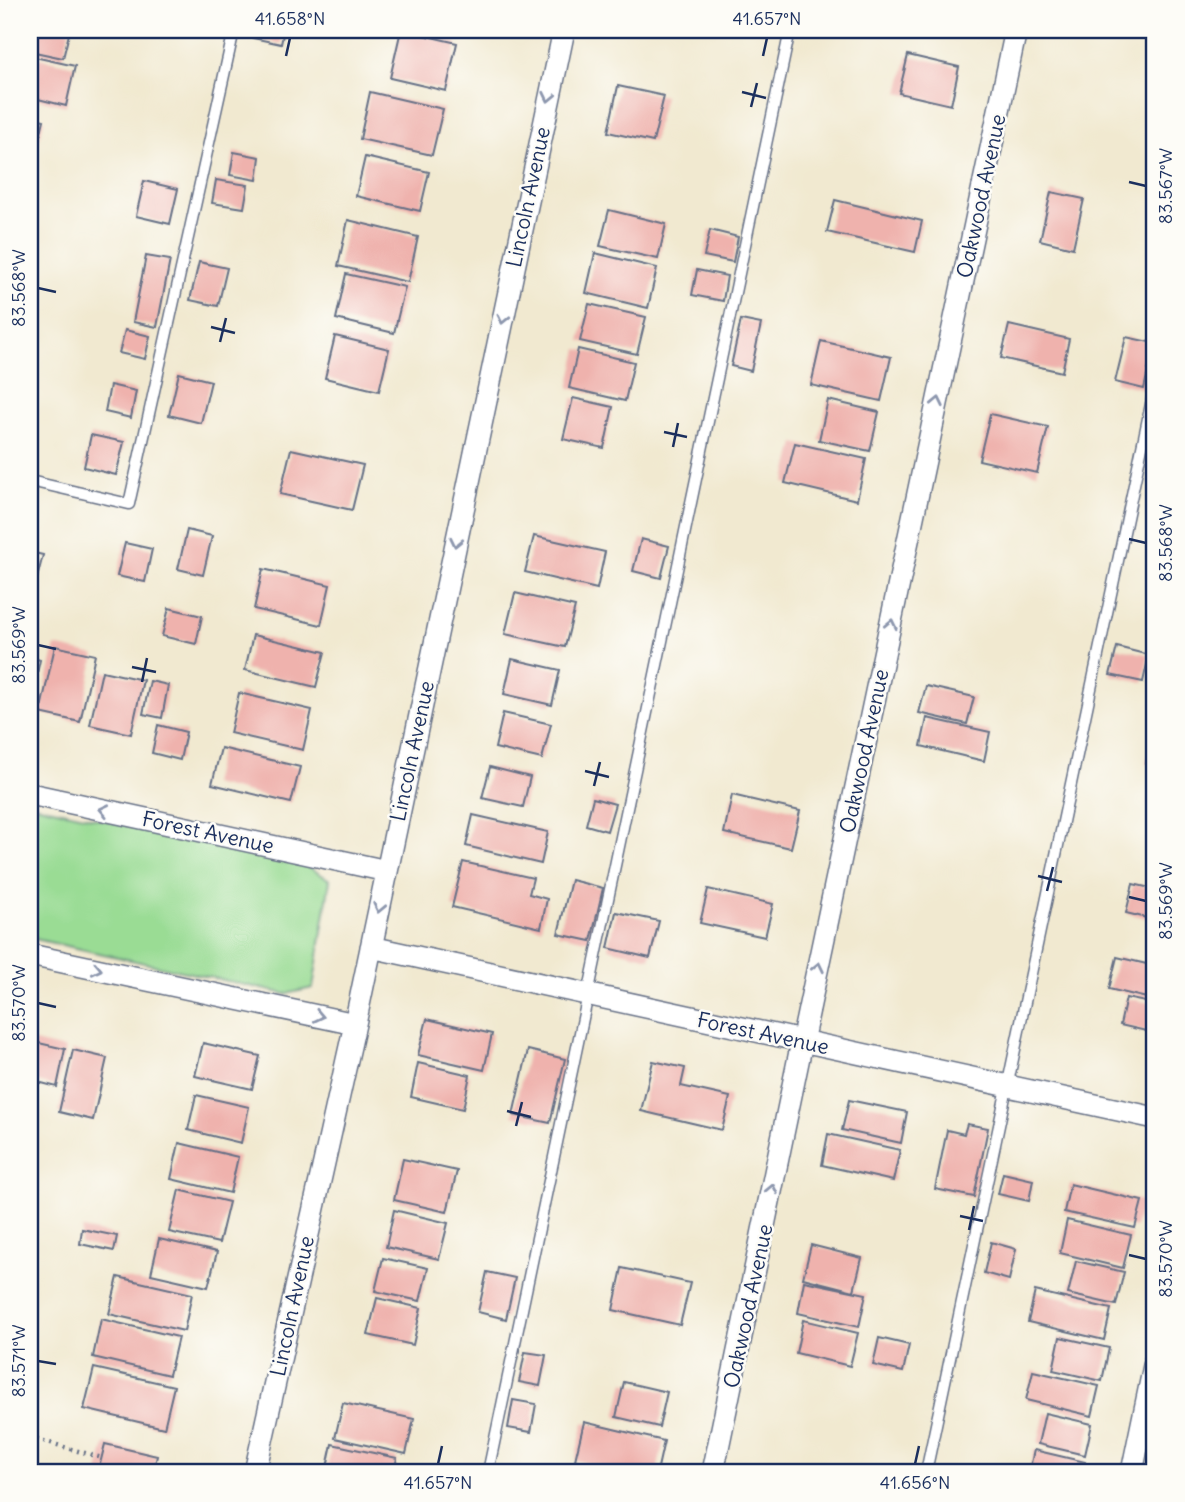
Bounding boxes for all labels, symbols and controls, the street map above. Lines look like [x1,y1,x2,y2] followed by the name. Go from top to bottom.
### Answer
[255,7,325,30] text: 41.658°N
[732,7,802,30] text: 41.657°N
[543,91,558,103] one-way arrow
[950,112,1012,280] street label: Oakwood Avenue
[500,124,556,270] street label: Lincoln Avenue
[1154,148,1177,224] text: 83.567°W
[7,249,30,327] text: 83.568°W
[496,313,511,325] one-way arrow
[929,396,944,408] one-way arrow
[1154,504,1177,582] text: 83.568°W
[449,536,464,548] one-way arrow
[7,606,30,684] text: 83.569°W
[882,618,897,630] one-way arrow
[833,667,895,835] street label: Oakwood Avenue
[384,678,440,824] street label: Lincoln Avenue
[98,804,110,818] one-way arrow
[140,805,276,859] street label: Forest Avenue
[1154,862,1177,940] text: 83.569°W
[372,902,387,914] one-way arrow
[90,960,102,975] one-way arrow
[810,961,825,973] one-way arrow
[7,964,30,1042] text: 83.570°W
[695,1006,831,1060] street label: Forest Avenue
[313,1008,325,1023] one-way arrow
[763,1183,778,1195] one-way arrow
[1154,1220,1177,1298] text: 83.570°W
[717,1222,779,1390] street label: Oakwood Avenue
[264,1233,320,1379] street label: Lincoln Avenue
[7,1324,30,1398] text: 83.571°W
[403,1471,473,1494] text: 41.657°N
[880,1471,950,1494] text: 41.656°N

